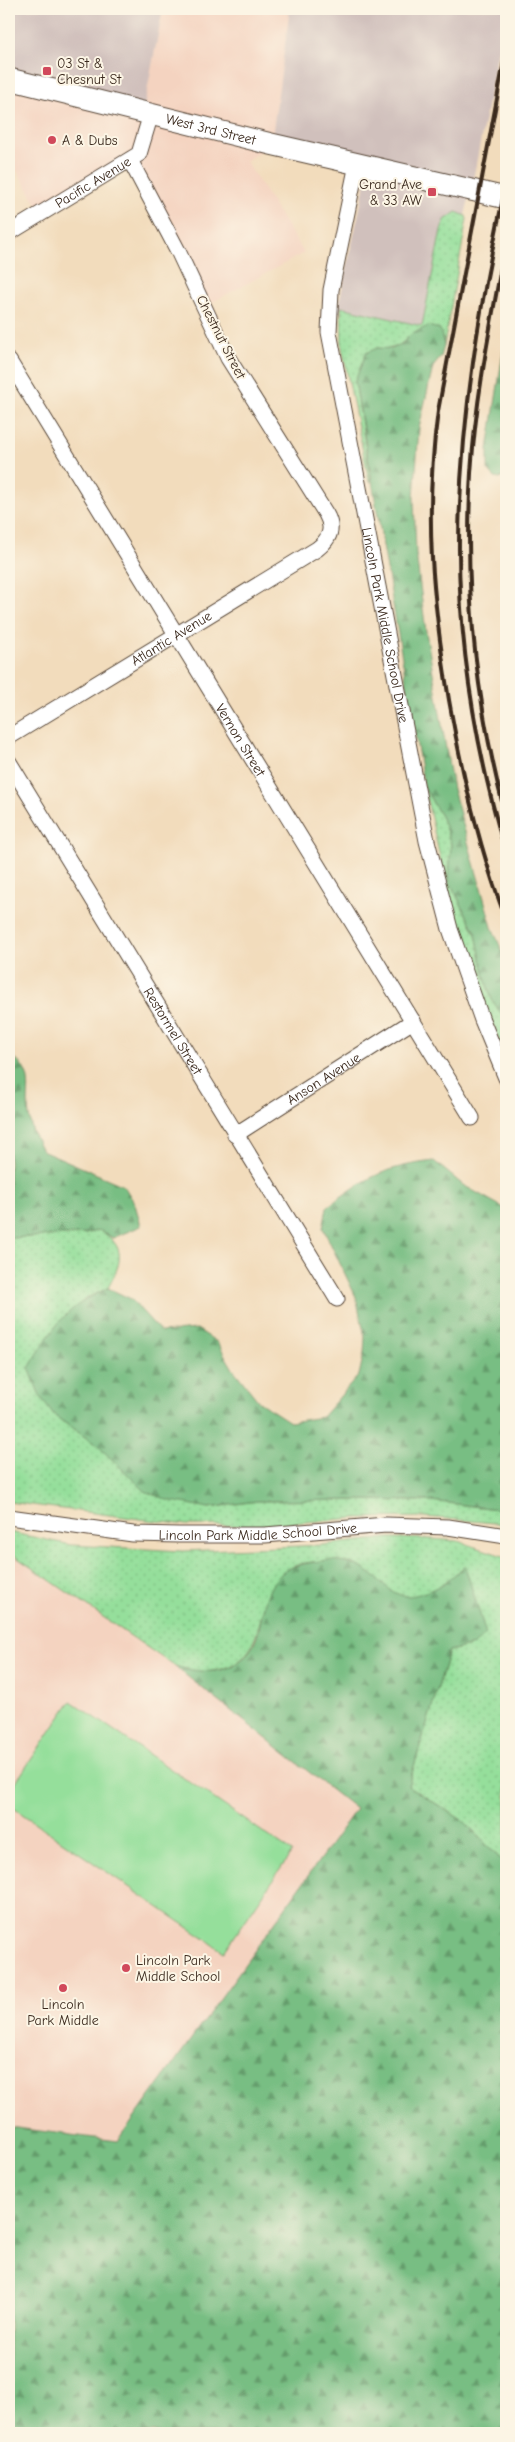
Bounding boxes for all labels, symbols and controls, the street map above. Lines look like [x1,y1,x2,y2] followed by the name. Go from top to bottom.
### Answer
[57,55,122,88] place label: 03 St & Chesnut St
[41,65,53,77] marker: 03 St & Chesnut St
[164,110,259,149] street label: West 3rd Street
[62,132,118,149] place label: A & Dubs
[46,134,58,146] marker: A & Dubs
[52,153,134,212] street label: Pacific Avenue
[359,176,423,209] place label: Grand Ave & 33 AW
[426,186,438,198] marker: Grand Ave & 33 AW
[193,292,250,383] street label: Chestnut Street
[358,526,413,724] street label: Lincoln Park Middle School Drive
[128,607,215,669] street label: Atlantic Avenue
[212,700,270,780] street label: Vernon Street
[140,984,207,1078] street label: Restormel Street
[283,1049,363,1108] street label: Anson Avenue
[158,1519,357,1544] street label: Lincoln Park Middle School Drive
[136,1952,220,1985] place label: Lincoln Park Middle School
[120,1962,132,1974] marker: Lincoln Park Middle School
[57,1982,69,1994] marker: Lincoln Park Middle
[27,1996,99,2029] place label: Lincoln Park Middle

